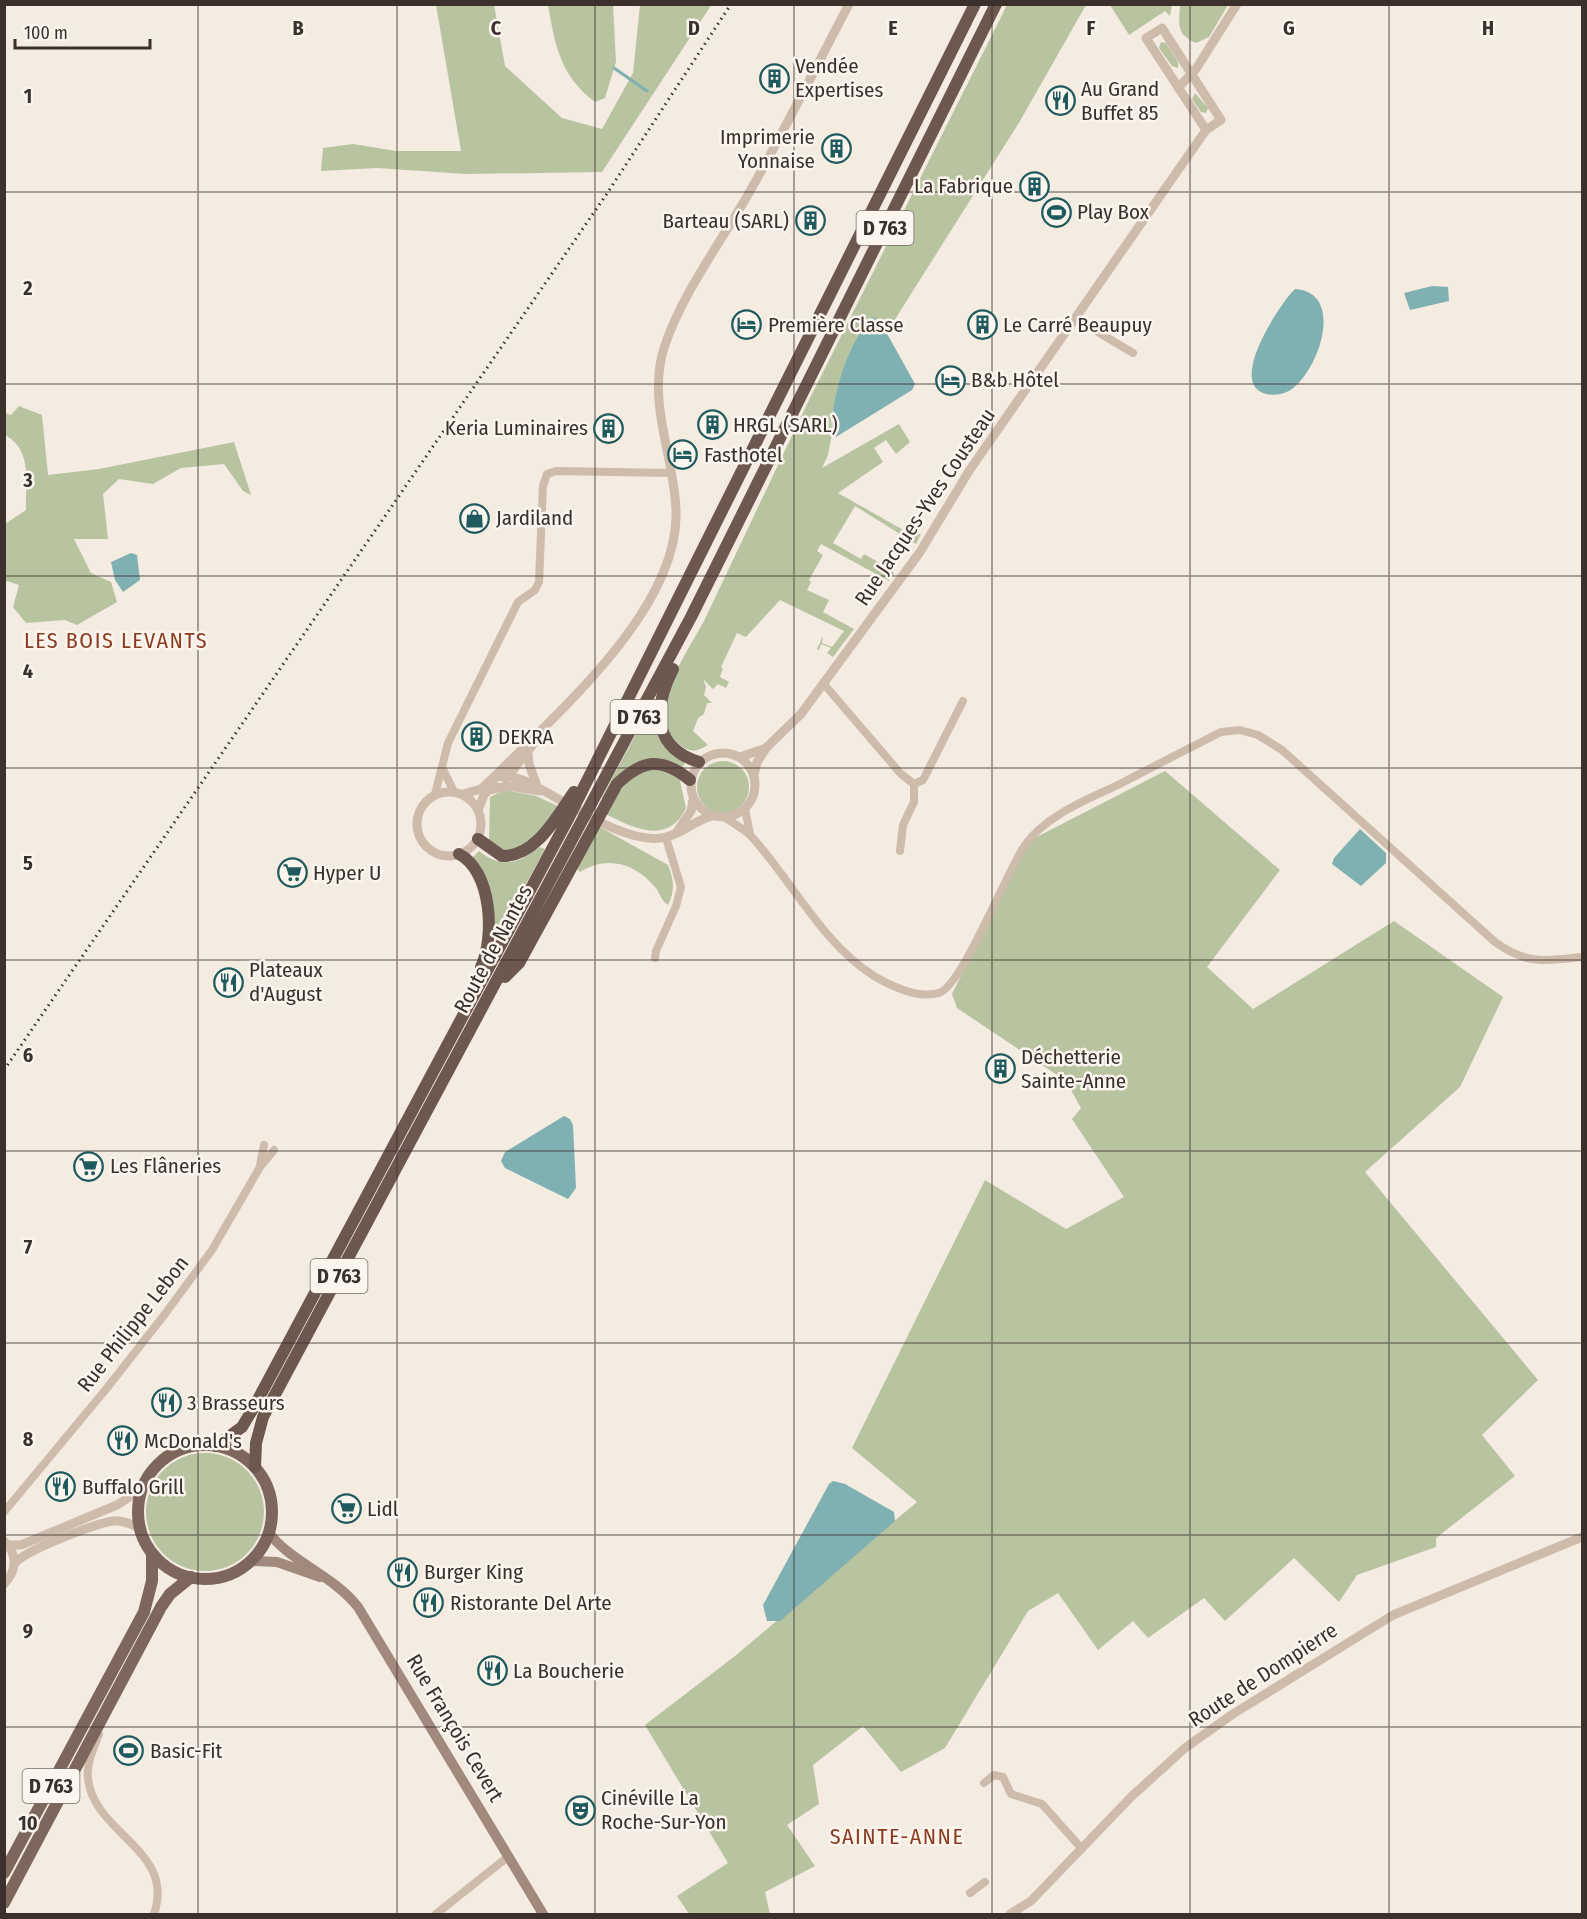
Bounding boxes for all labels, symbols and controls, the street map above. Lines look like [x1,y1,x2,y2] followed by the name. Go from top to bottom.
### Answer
[15,12,150,50] scale bar
[292,16,304,40] text: B
[491,16,502,40] text: C
[688,16,700,40] text: D
[888,16,898,40] text: E
[1087,16,1096,40] text: F
[1283,16,1295,40] text: G
[1482,16,1494,40] text: H
[24,22,68,44] text: 100 m
[795,53,883,103] place label: Vendée Expertises
[758,62,790,94] building icon: Vendée Expertises
[1081,76,1159,126] place label: Au Grand Buffet 85
[24,84,32,108] text: 1
[1044,85,1076,117] restaurant icon: Au Grand Buffet 85
[720,124,815,174] place label: Imprimerie Yonnaise
[820,133,852,165] building icon: Imprimerie Yonnaise
[1018,170,1050,202] building icon: La Fabrique
[914,173,1013,199] place label: La Fabrique
[1040,196,1072,228] sports icon: Play Box
[1077,199,1150,225] place label: Play Box
[794,205,826,237] building icon: Barteau (SARL)
[662,208,789,234] place label: Barteau (SARL)
[856,211,914,245] road number: D 763
[22,276,33,300] text: 2
[731,309,763,341] hotel icon: Première Classe
[966,309,998,341] building icon: Le Carré Beaupuy
[768,312,904,338] place label: Première Classe
[1003,312,1152,338] place label: Le Carré Beaupuy
[934,364,966,396] hotel icon: B&b Hôtel
[971,367,1059,393] place label: B&b Hôtel
[849,403,1001,611] street label: Rue Jacques-Yves Cousteau
[696,409,728,441] building icon: HRGL (SARL)
[593,412,625,444] building icon: Keria Luminaires
[733,412,838,438] place label: HRGL (SARL)
[445,415,588,441] place label: Keria Luminaires
[667,439,699,471] hotel icon: Fasthotel
[704,442,783,468] place label: Fasthotel
[22,468,33,492] text: 3
[459,502,491,534] shop icon: Jardiland
[496,505,573,531] place label: Jardiland
[24,627,208,654] district label: LES BOIS LEVANTS
[23,659,33,683] text: 4
[610,700,668,734] road number: D 763
[461,721,493,753] building icon: DEKRA
[498,724,554,750] place label: DEKRA
[23,851,33,875] text: 5
[276,857,308,889] supermarket icon: Hyper U
[313,860,381,886] place label: Hyper U
[448,880,538,1018] street label: Route de Nantes
[249,957,324,1007] place label: Plateaux d'August
[212,966,244,998] restaurant icon: Plateaux d'August
[23,1043,33,1067] text: 6
[1021,1044,1126,1094] place label: Déchetterie Sainte-Anne
[984,1053,1016,1085] building icon: Déchetterie Sainte-Anne
[73,1150,105,1182] supermarket icon: Les Flâneries
[110,1153,221,1179] place label: Les Flâneries
[24,1235,33,1259] text: 7
[72,1251,194,1397] street label: Rue Philippe Lebon
[310,1259,368,1293] road number: D 763
[150,1387,182,1419] restaurant icon: 3 Brasseurs
[187,1390,285,1416] place label: 3 Brasseurs
[107,1425,139,1457] restaurant icon: McDonald's
[23,1427,34,1451] text: 8
[144,1428,242,1454] place label: McDonald's
[45,1471,77,1503] restaurant icon: Buffalo Grill
[82,1474,185,1500] place label: Buffalo Grill
[330,1493,362,1525] supermarket icon: Lidl
[367,1496,399,1522] place label: Lidl
[387,1556,419,1588] restaurant icon: Burger King
[424,1559,523,1585] place label: Burger King
[413,1587,445,1619] restaurant icon: Ristorante Del Arte
[450,1590,612,1616] place label: Ristorante Del Arte
[1184,1617,1342,1733] street label: Route de Dompierre
[23,1619,33,1643] text: 9
[401,1650,509,1807] street label: Rue François Cevert
[476,1655,508,1687] restaurant icon: La Boucherie
[513,1658,624,1684] place label: La Boucherie
[113,1735,145,1767] sports icon: Basic-Fit
[150,1738,223,1764] place label: Basic-Fit
[22,1769,80,1803] road number: D 763
[601,1785,727,1835] place label: Cinéville La Roche-Sur-Yon
[564,1794,596,1826] theatre icon: Cinéville La Roche-Sur-Yon
[18,1811,38,1835] text: 10
[830,1823,964,1850] district label: SAINTE-ANNE

